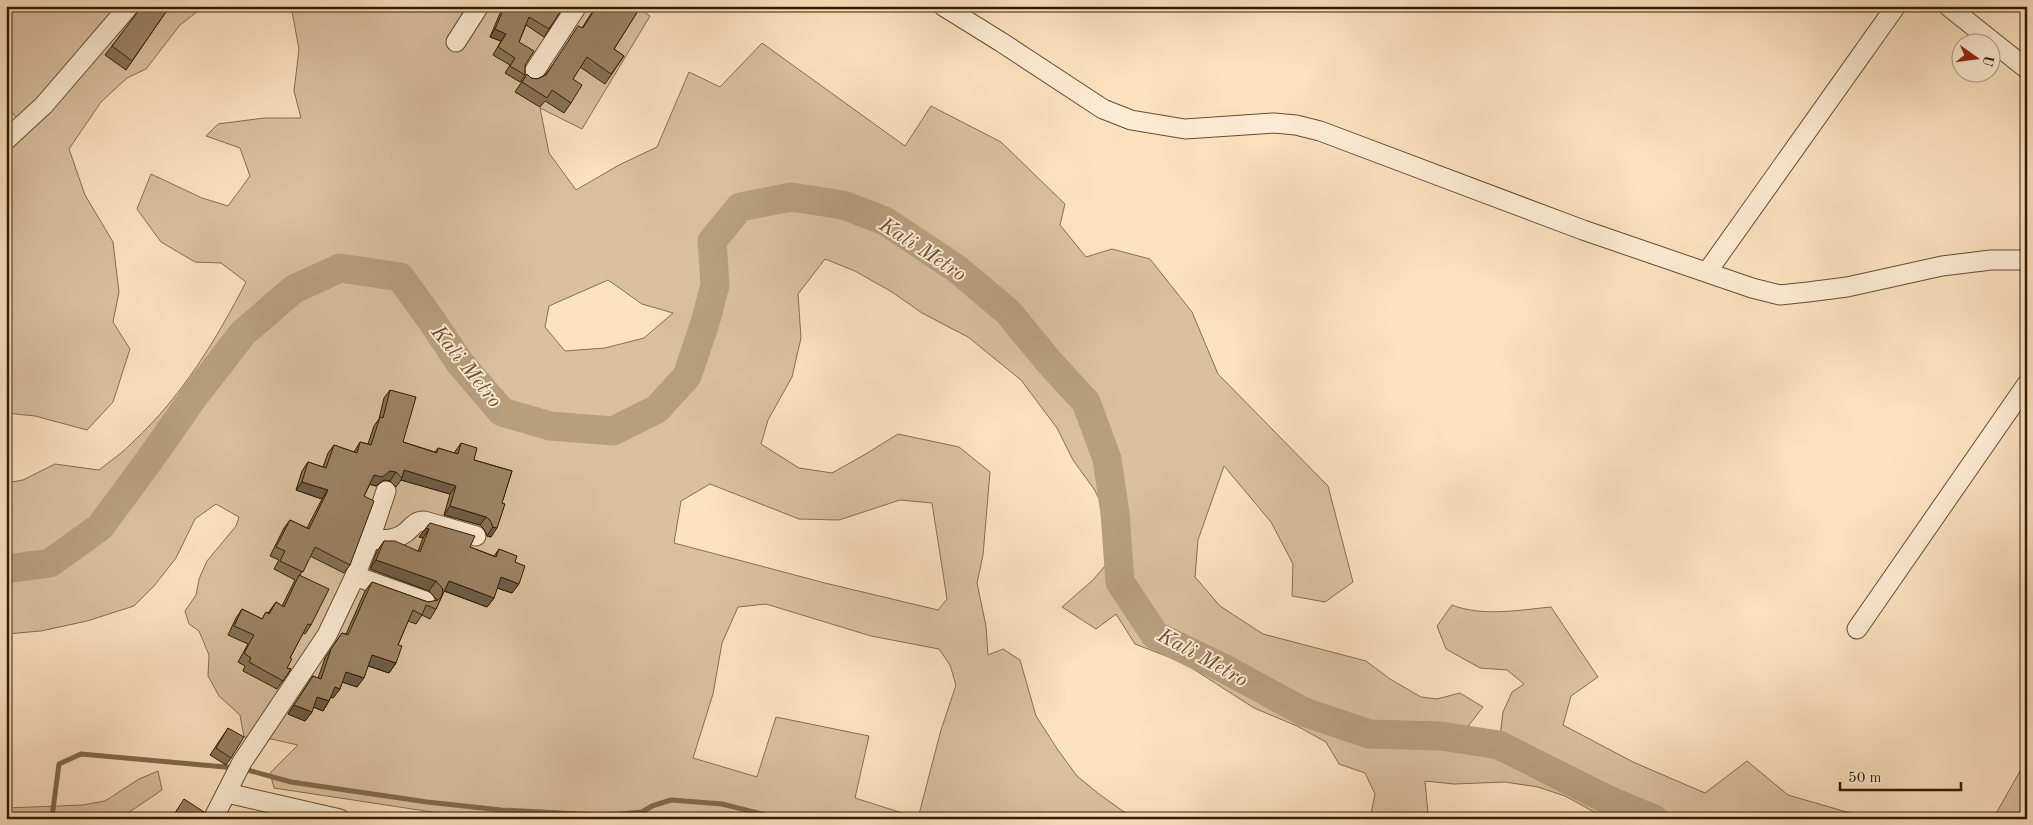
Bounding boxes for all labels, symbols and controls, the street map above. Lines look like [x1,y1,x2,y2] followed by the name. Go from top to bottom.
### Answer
[1950,32,2000,82] north arrow
[1980,54,1996,68] text: U
[874,214,969,286] water label: Kali Metro
[426,321,505,412] water label: Kali Metro
[1153,625,1251,691] water label: Kali Metro
[1840,760,1962,792] scale bar
[1848,771,1882,786] text: 50 m

